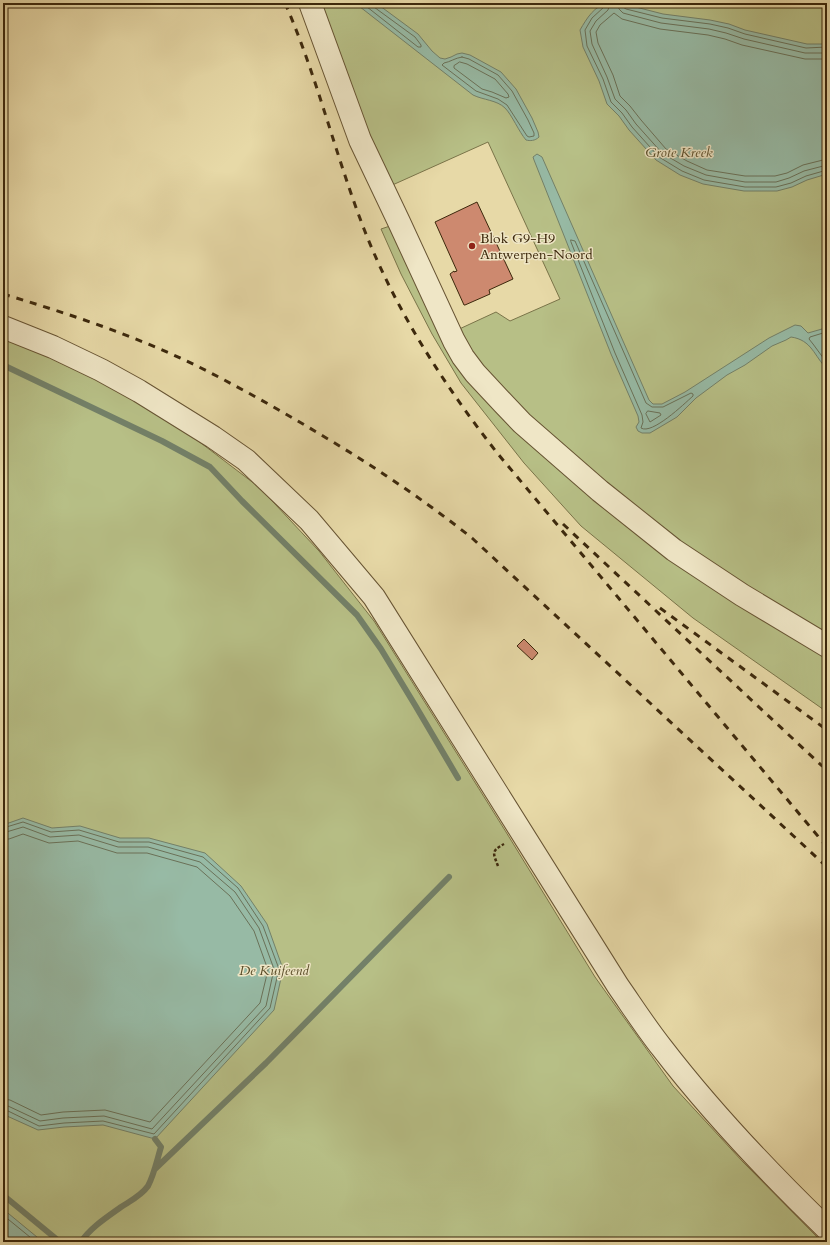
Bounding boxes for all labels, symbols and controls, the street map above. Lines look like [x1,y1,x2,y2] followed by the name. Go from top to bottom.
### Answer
[645,143,713,162] park label: Grote Kreek
[480,229,593,264] place label: Blok G9-H9 Antwerpen-Noord
[467,241,477,251] marker: Blok G9-H9 Antwerpen-Noord
[239,961,310,980] park label: De Kuifeend

